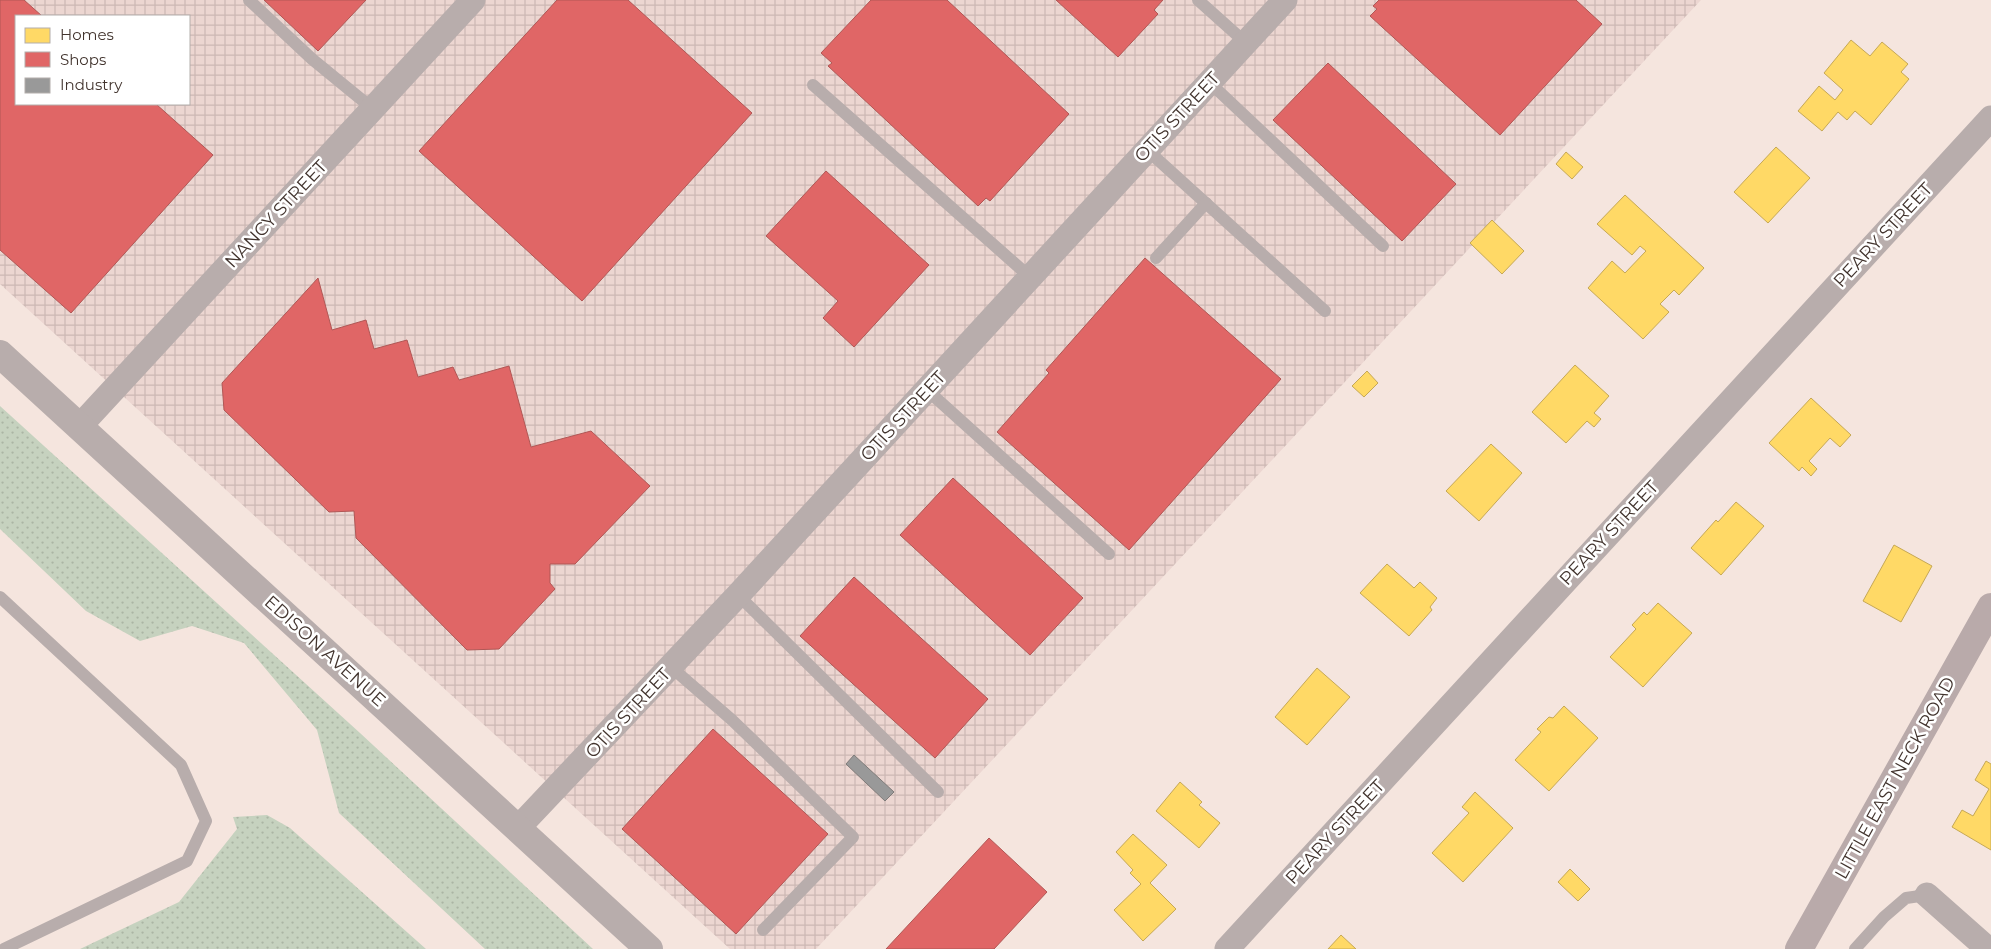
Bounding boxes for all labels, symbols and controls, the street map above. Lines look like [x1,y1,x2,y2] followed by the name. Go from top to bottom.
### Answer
[15,15,190,105] legend
[60,25,114,44] text: Homes
[60,50,106,69] text: Shops
[1130,67,1225,167] street label: OTIS STREET
[60,75,123,94] text: Industry
[220,155,332,273] street label: NANCY STREET
[1829,178,1938,292] street label: PEARY STREET
[856,366,951,466] street label: OTIS STREET
[1555,476,1664,590] street label: PEARY STREET
[260,591,390,711] street label: EDISON AVENUE
[581,663,676,763] street label: OTIS STREET
[1830,673,1960,883] street label: LITTLE EAST NECK ROAD
[1281,775,1390,889] street label: PEARY STREET

